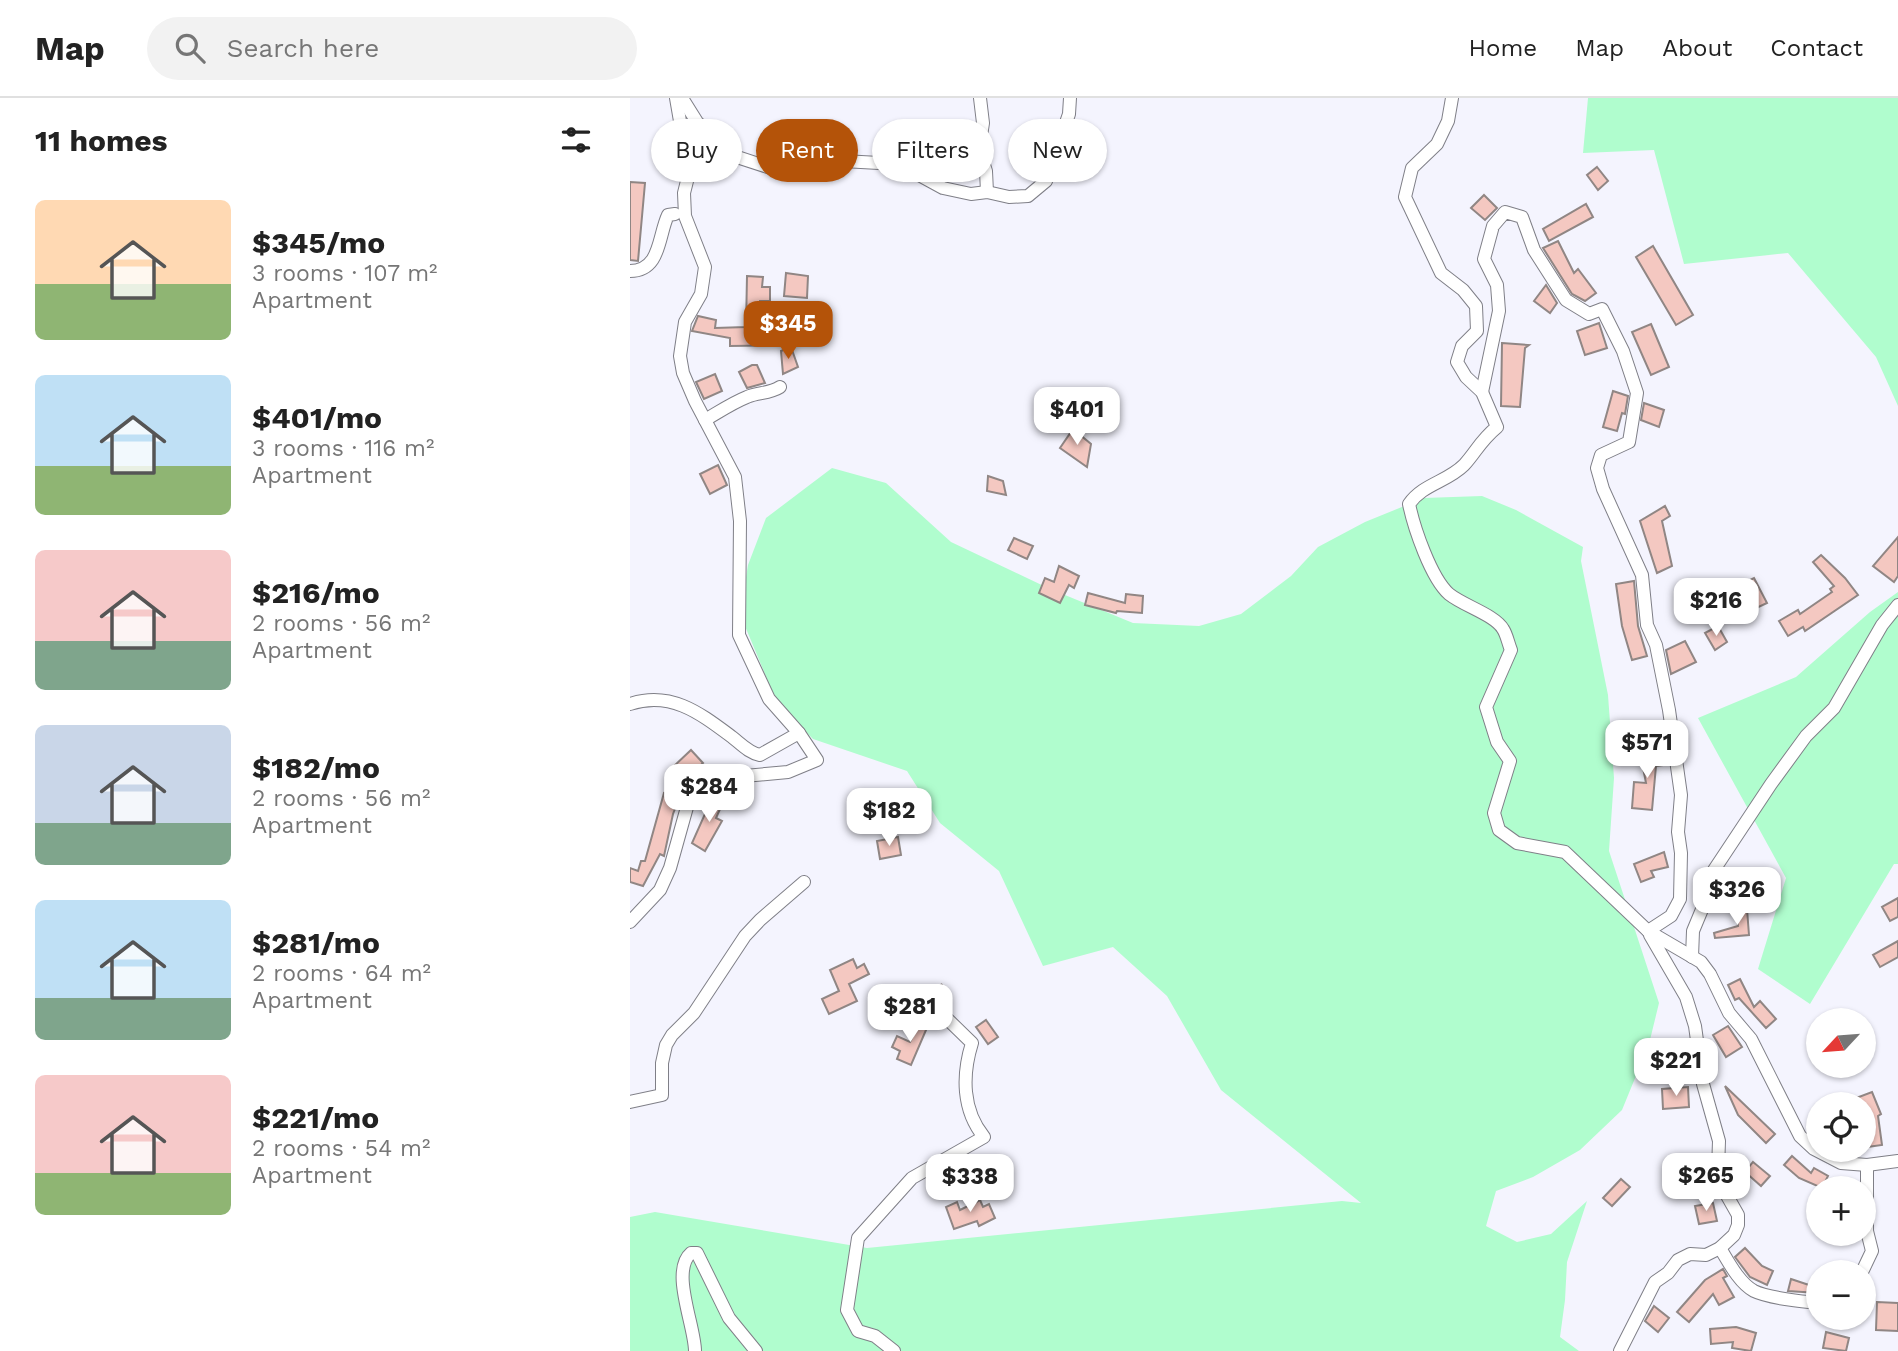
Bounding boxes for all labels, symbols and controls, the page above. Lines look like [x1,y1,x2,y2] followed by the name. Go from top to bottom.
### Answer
[147,17,637,80] search box
[35,29,105,68] text: Map
[171,29,209,67] icon: search
[227,33,379,63] text: Search here
[1469,34,1537,62] text: Home
[1575,34,1624,62] text: Map
[1662,34,1732,62] text: About
[1770,34,1863,62] text: Contact
[651,119,742,182] chip: Buy
[756,119,858,182] chip: Rent
[872,119,994,182] chip: Filters
[1008,119,1107,182] chip: New
[557,121,595,159] icon: filters
[35,123,168,158] text: 11 homes
[252,225,385,260] text: $345/mo
[91,228,175,312] icon: home
[252,260,438,287] text: 3 rooms · 107 m²
[252,287,372,314] text: Apartment
[747,302,829,361] pin: $345
[760,310,816,337] text: $345
[1036,388,1118,447] pin: $401
[1050,396,1104,423] text: $401
[252,400,382,435] text: $401/mo
[91,403,175,487] icon: home
[252,435,434,462] text: 3 rooms · 116 m²
[252,462,372,489] text: Apartment
[252,575,380,610] text: $216/mo
[91,578,175,662] icon: home
[1675,578,1757,638] pin: $216
[1690,587,1742,614] text: $216
[252,610,430,637] text: 2 rooms · 56 m²
[252,637,372,664] text: Apartment
[1606,720,1688,780] pin: $571
[1621,729,1673,756] text: $571
[252,750,380,785] text: $182/mo
[91,753,175,837] icon: home
[668,764,750,824] pin: $284
[680,773,738,800] text: $284
[252,785,430,812] text: 2 rooms · 56 m²
[848,788,930,848] pin: $182
[863,797,915,824] text: $182
[252,812,372,839] text: Apartment
[1696,868,1778,927] pin: $326
[1709,876,1765,903] text: $326
[252,925,380,960] text: $281/mo
[91,928,175,1012] icon: home
[252,960,431,987] text: 2 rooms · 64 m²
[869,984,951,1044] pin: $281
[252,987,372,1014] text: Apartment
[884,993,936,1020] text: $281
[1806,1008,1876,1078] north arrow
[1806,1008,1876,1330] map controls
[1635,1038,1717,1098] pin: $221
[1650,1047,1702,1074] text: $221
[1806,1092,1876,1162] button: locate
[252,1100,379,1135] text: $221/mo
[91,1103,175,1187] icon: home
[252,1135,430,1162] text: 2 rooms · 54 m²
[929,1154,1011,1214] pin: $338
[1665,1154,1747,1213] pin: $265
[252,1162,372,1189] text: Apartment
[1678,1162,1734,1189] text: $265
[942,1163,998,1190] text: $338
[1806,1176,1876,1246] button: +
[1806,1260,1876,1330] button: −

